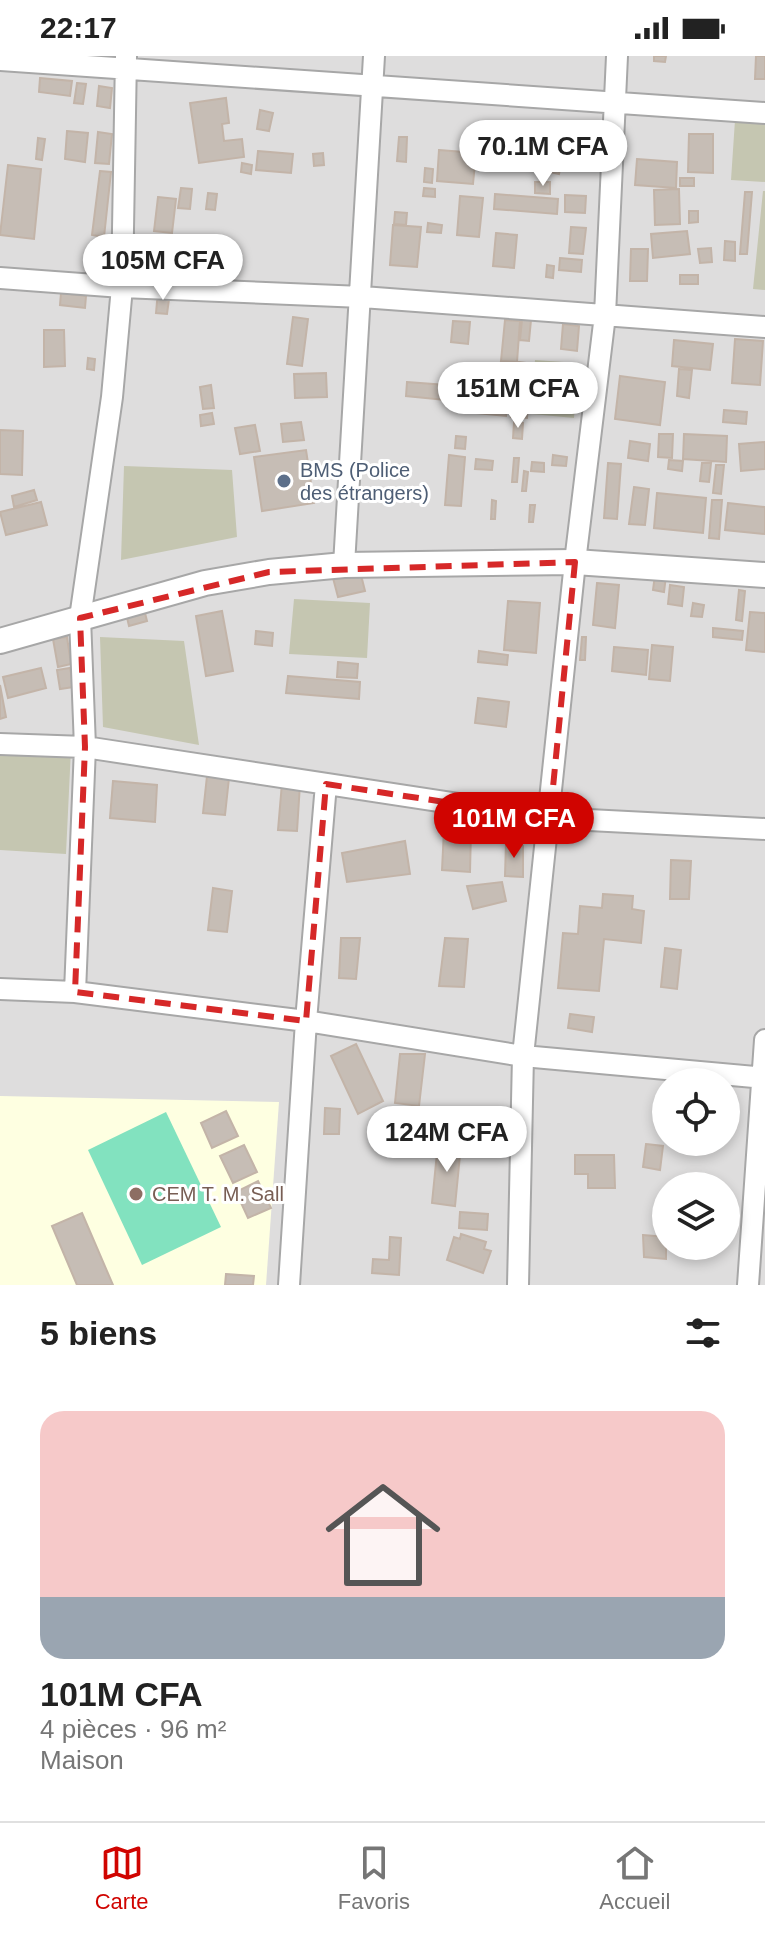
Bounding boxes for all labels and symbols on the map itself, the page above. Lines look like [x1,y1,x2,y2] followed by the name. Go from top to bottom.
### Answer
[451,120,635,188] pin: 70.1M CFA
[80,234,246,302] pin: 105M CFA
[435,362,601,430] pin: 151M CFA
[300,459,429,504] place label: BMS (Police des étrangers)
[275,472,293,490] marker: BMS (Police des étrangers)
[431,792,597,860] pin: 101M CFA
[364,1106,530,1174] pin: 124M CFA
[152,1183,284,1205] place label: CEM T. M. Sall
[127,1185,145,1203] marker: CEM T. M. Sall

